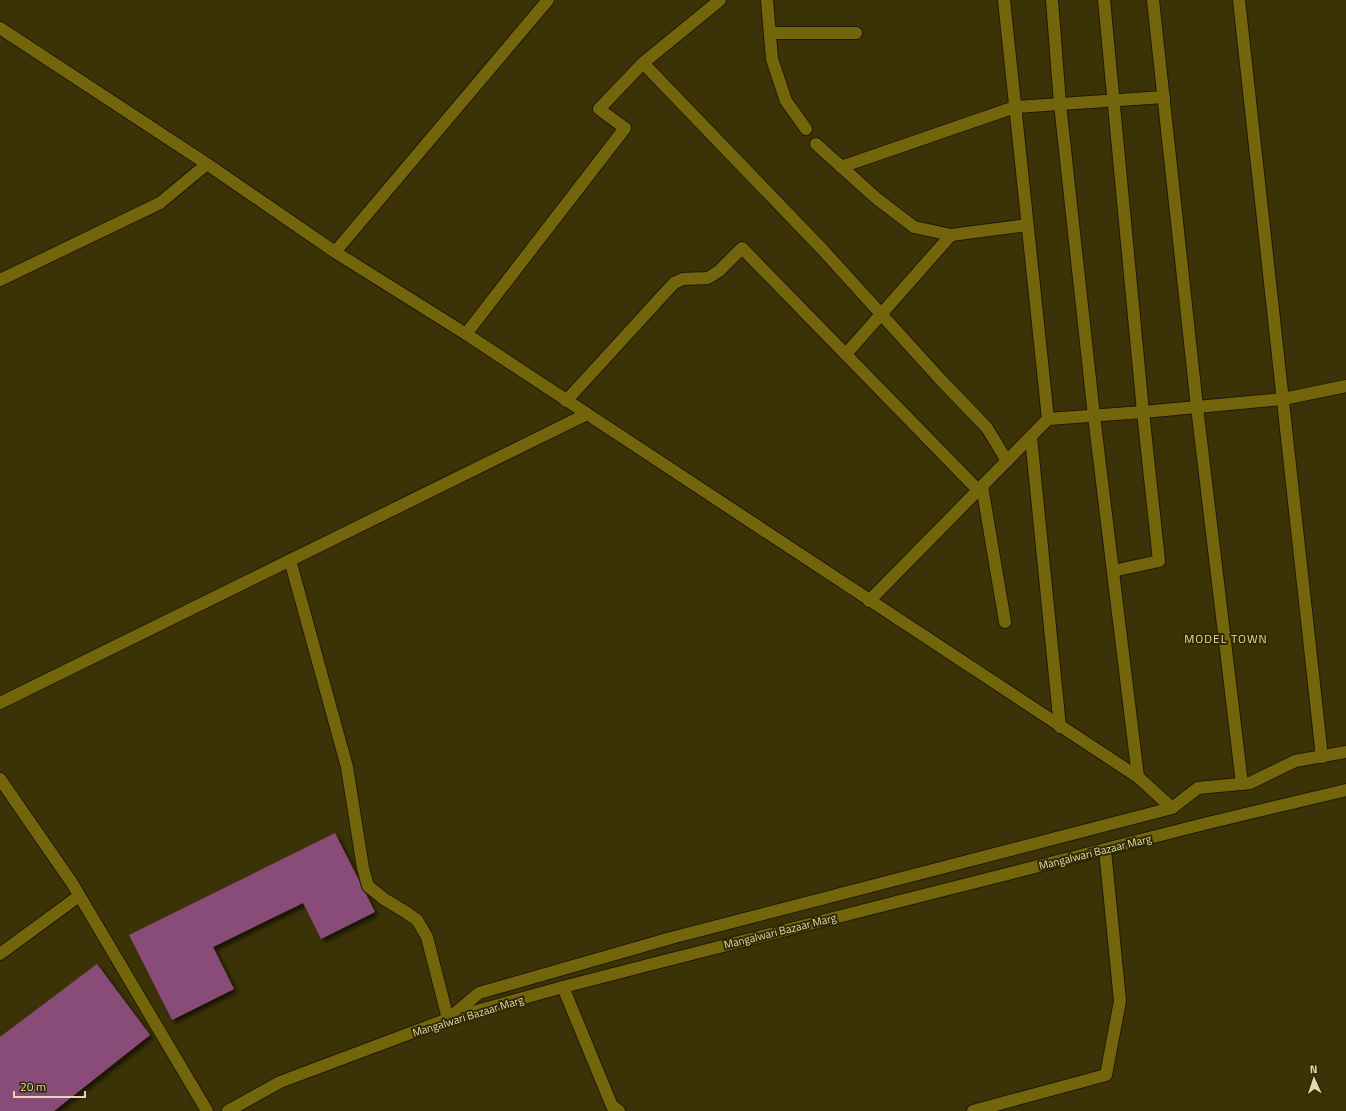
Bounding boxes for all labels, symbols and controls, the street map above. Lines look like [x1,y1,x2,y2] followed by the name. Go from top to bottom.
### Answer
[1184,629,1268,648] district label: MODEL TOWN
[1037,830,1153,874] street label: Mangalwari Bazaar Marg
[722,909,838,953] street label: Mangalwari Bazaar Marg
[410,991,526,1041] street label: Mangalwari Bazaar Marg
[1294,1059,1334,1099] north arrow
[1309,1061,1318,1077] text: N
[14,1073,85,1099] scale bar
[20,1077,46,1096] text: 20 m

